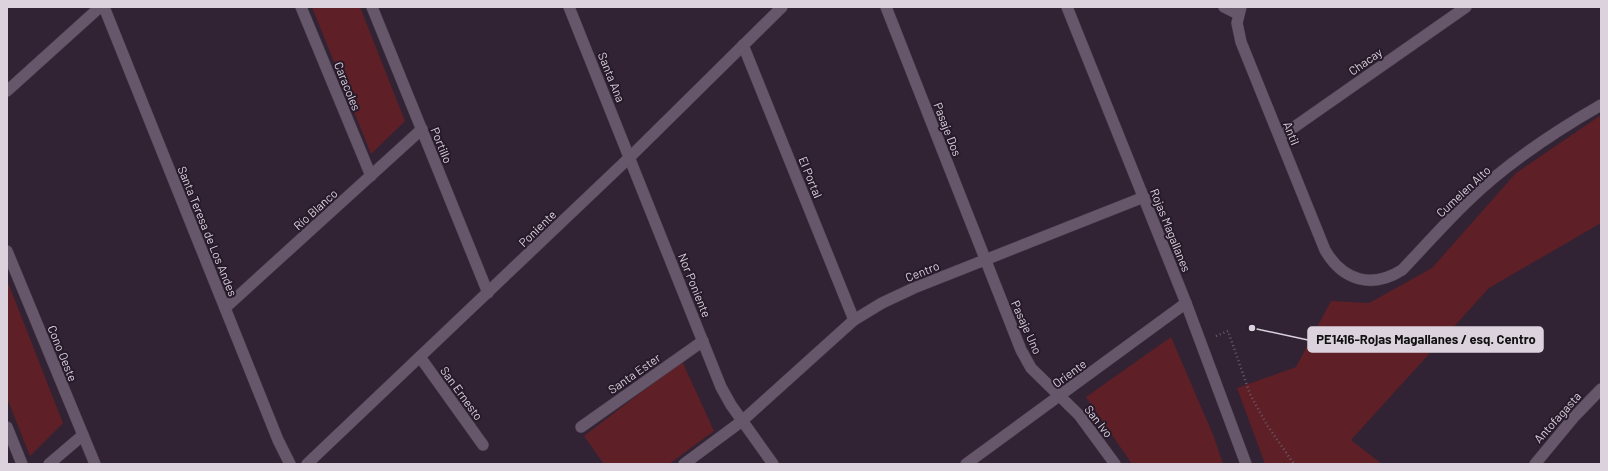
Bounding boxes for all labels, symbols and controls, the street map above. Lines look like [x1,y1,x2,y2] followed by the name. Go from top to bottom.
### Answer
[1346,44,1385,78] street label: Chacay
[596,50,628,104] street label: Santa Ana
[332,60,364,113] street label: Caracoles
[931,100,965,158] street label: Pasaje Dos
[1281,119,1303,147] street label: Antil
[428,125,456,165] street label: Portillo
[796,154,826,200] street label: El Portal
[1433,162,1493,220] street label: Cumelen Alto
[175,164,241,298] street label: Santa Teresa de Los Andes
[290,186,340,232] street label: Río Blanco
[1148,186,1194,274] street label: Rojas Magallanes
[515,207,559,249] street label: Poniente
[676,251,714,319] street label: Nor Poniente
[903,258,941,284] street label: Centro
[1009,298,1045,356] street label: Pasaje Uno
[45,323,81,383] street label: Cono Oeste
[1308,327,1543,352] callout: PE1416-Rojas Magallanes / esq. Centro
[1316,331,1536,347] text: PE1416-Rojas Magallanes / esq. Centro
[605,350,663,396] street label: Santa Ester
[1049,356,1089,390] street label: Oriente
[438,363,486,423] street label: San Ernesto
[1531,389,1583,445] street label: Antofagasta
[1082,402,1116,440] street label: San Ivo

